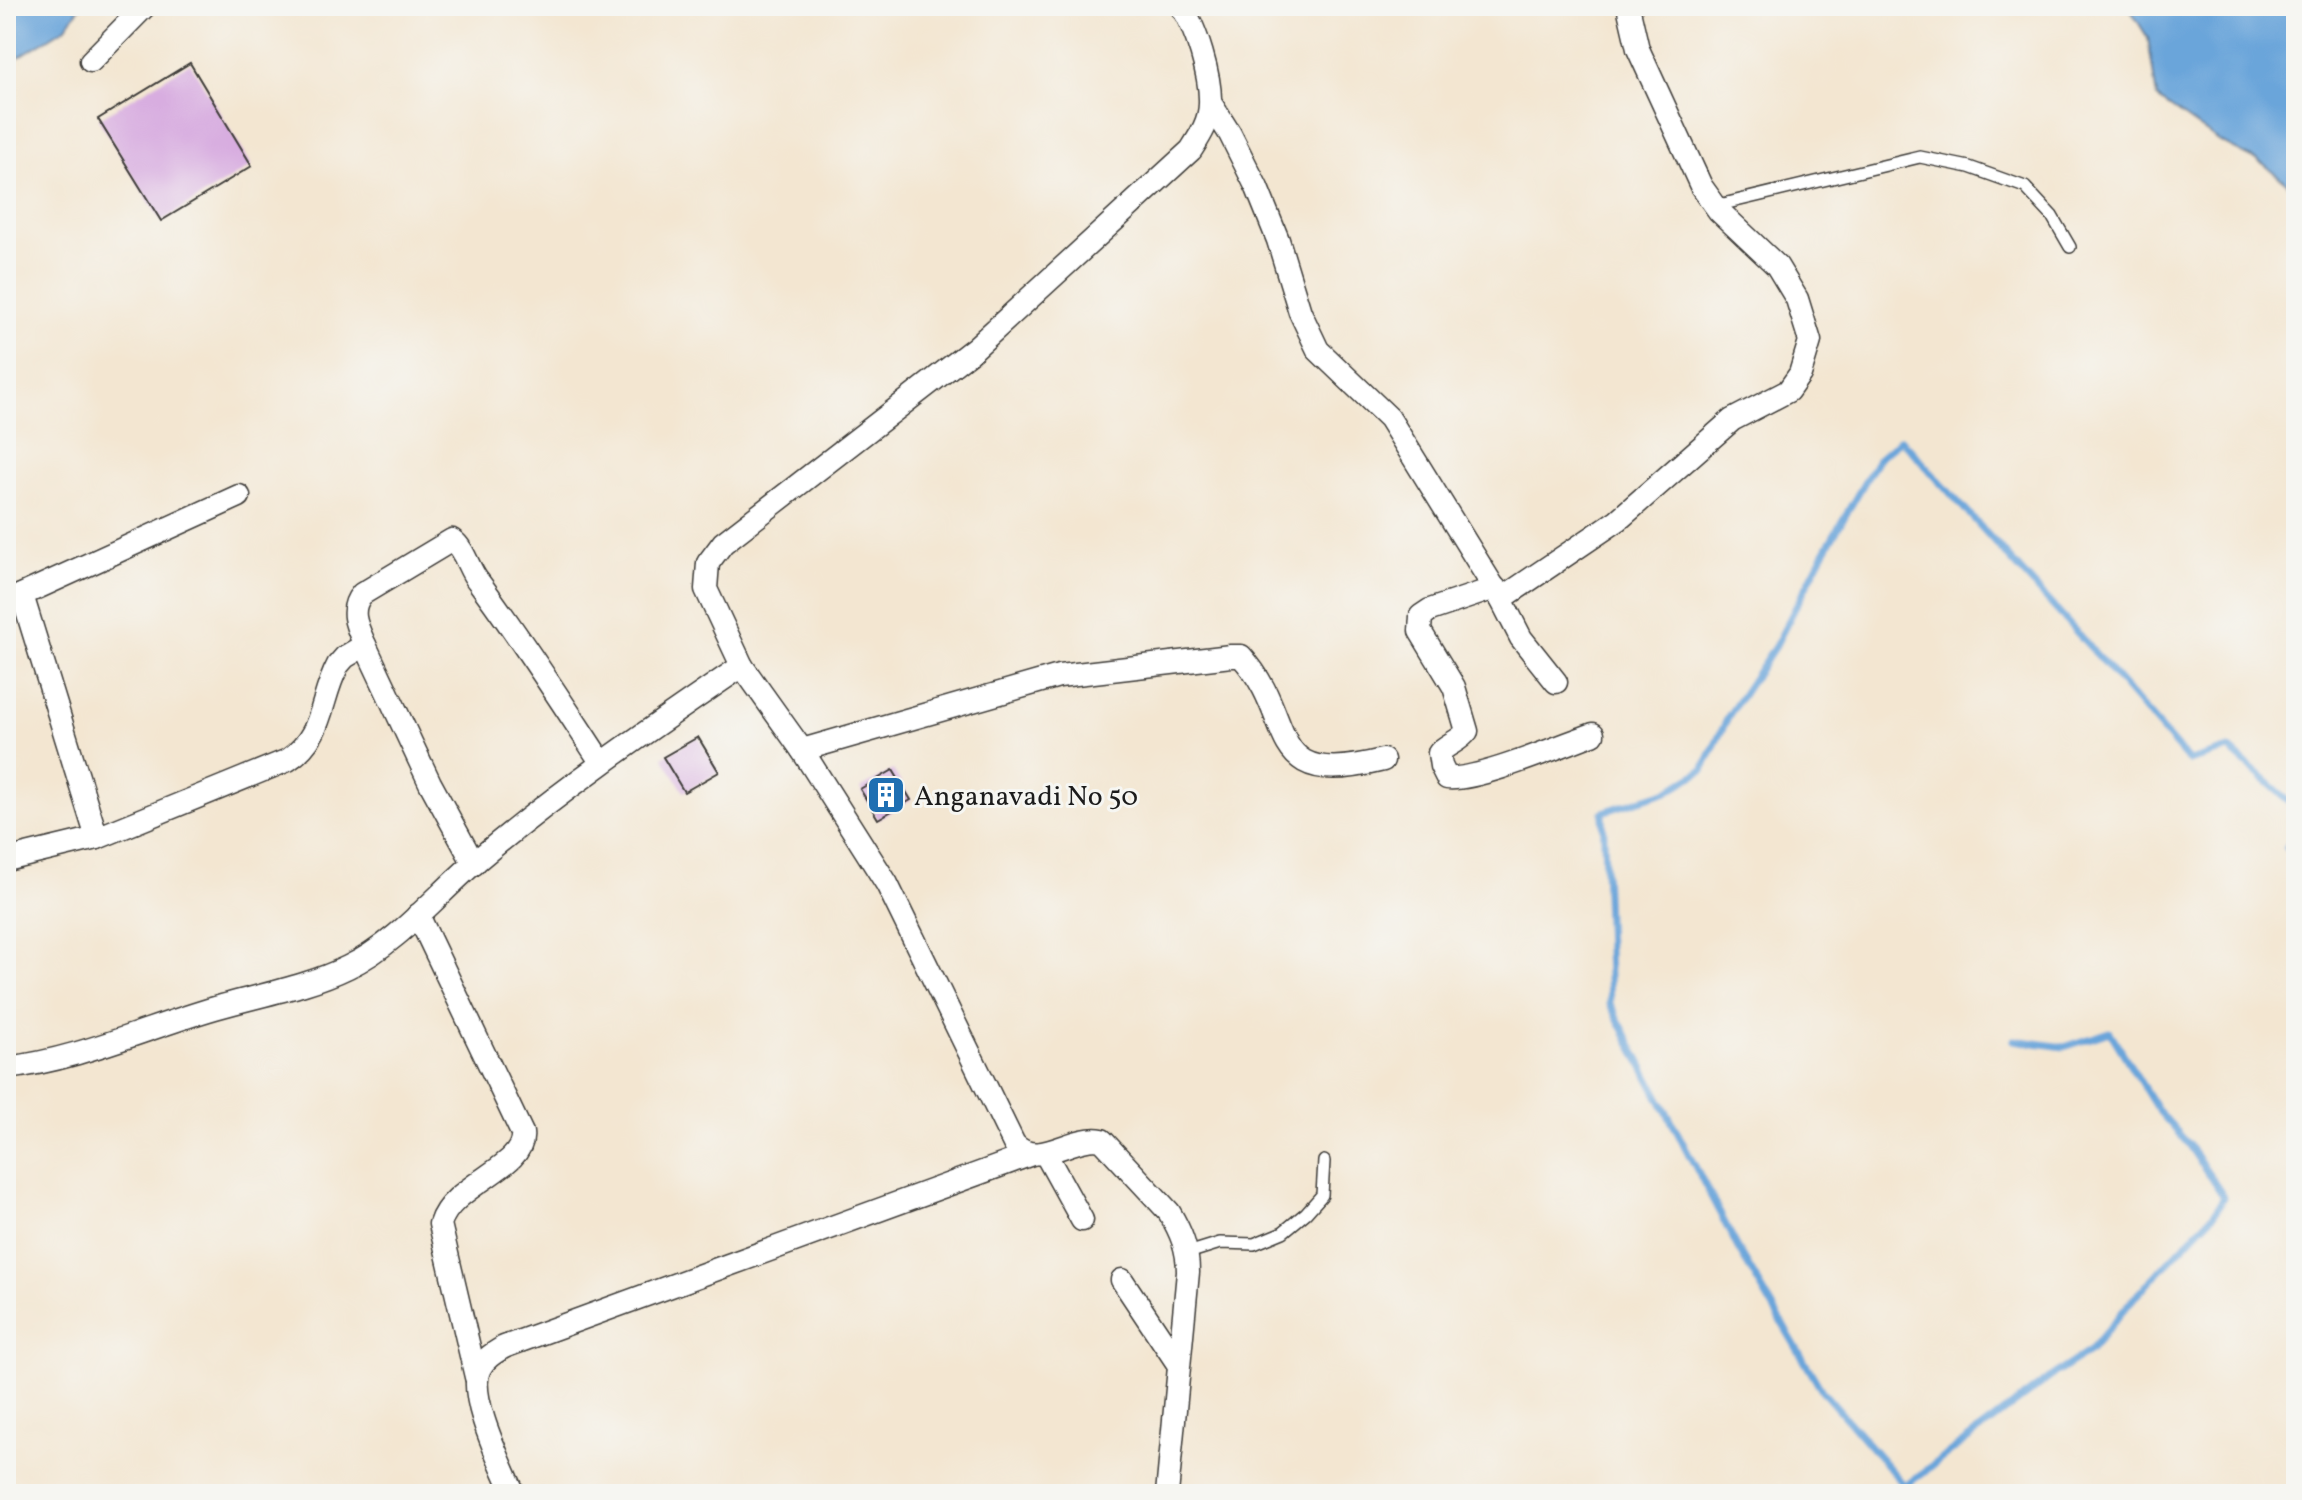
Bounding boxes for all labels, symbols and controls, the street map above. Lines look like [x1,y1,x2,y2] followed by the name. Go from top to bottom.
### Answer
[865,774,907,816] building icon: Anganavadi No 50
[914,778,1138,817] place label: Anganavadi No 50

